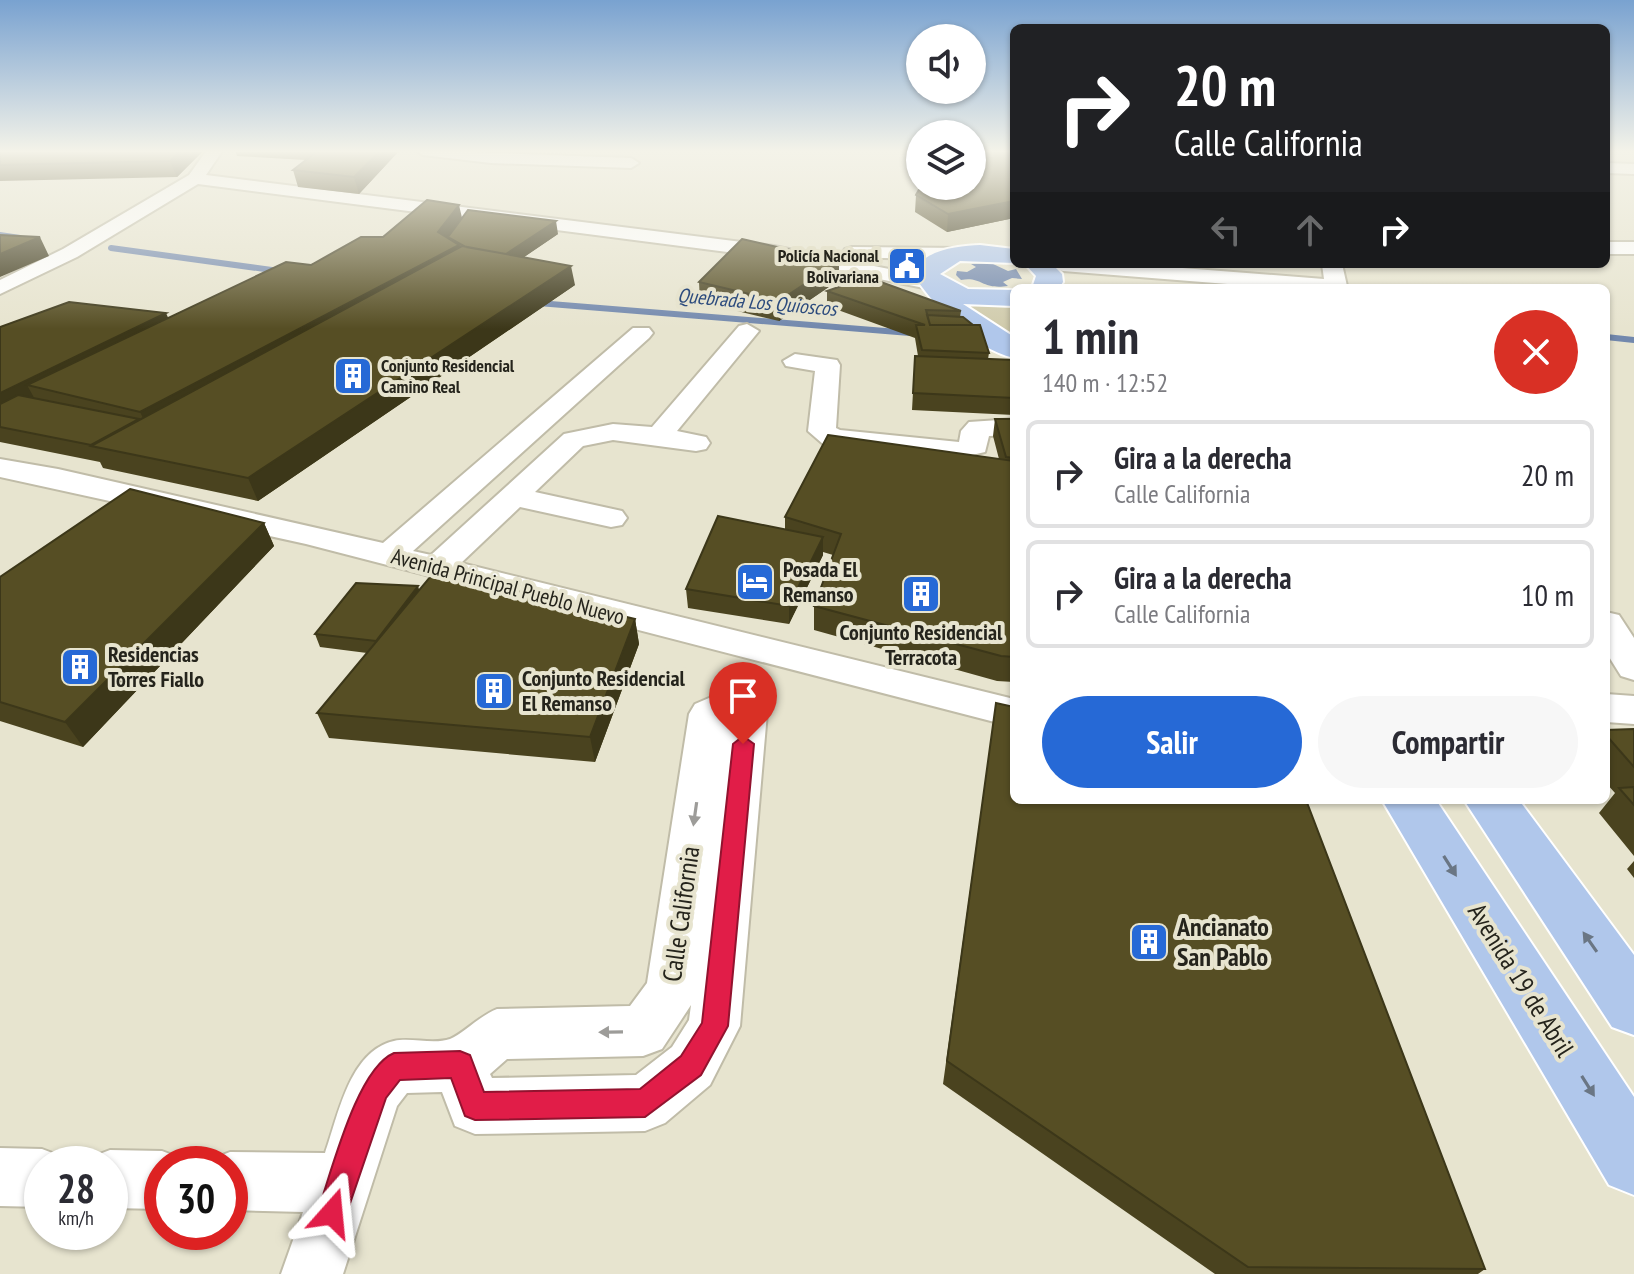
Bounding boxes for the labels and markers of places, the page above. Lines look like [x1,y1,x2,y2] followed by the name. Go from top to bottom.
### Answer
[778,244,880,288] place label: Policía Nacional Bolivariana
[886,245,928,287] public building icon: Policía Nacional Bolivariana
[381,354,515,398] place label: Conjunto Residencial Camino Real
[332,355,374,397] building icon: Conjunto Residencial Camino Real
[783,555,858,608] place label: Posada El Remanso
[734,561,776,603] hotel icon: Posada El Remanso
[900,573,942,615] building icon: Conjunto Residencial Terracota
[840,618,1003,671] place label: Conjunto Residencial Terracota
[108,640,204,693] place label: Residencias Torres Fiallo
[59,646,101,688] building icon: Residencias Torres Fiallo
[709,662,777,744] pin
[522,664,685,717] place label: Conjunto Residencial El Remanso
[473,670,515,712] building icon: Conjunto Residencial El Remanso
[1176,910,1269,973] place label: Ancianato San Pablo
[1128,921,1170,963] building icon: Ancianato San Pablo

